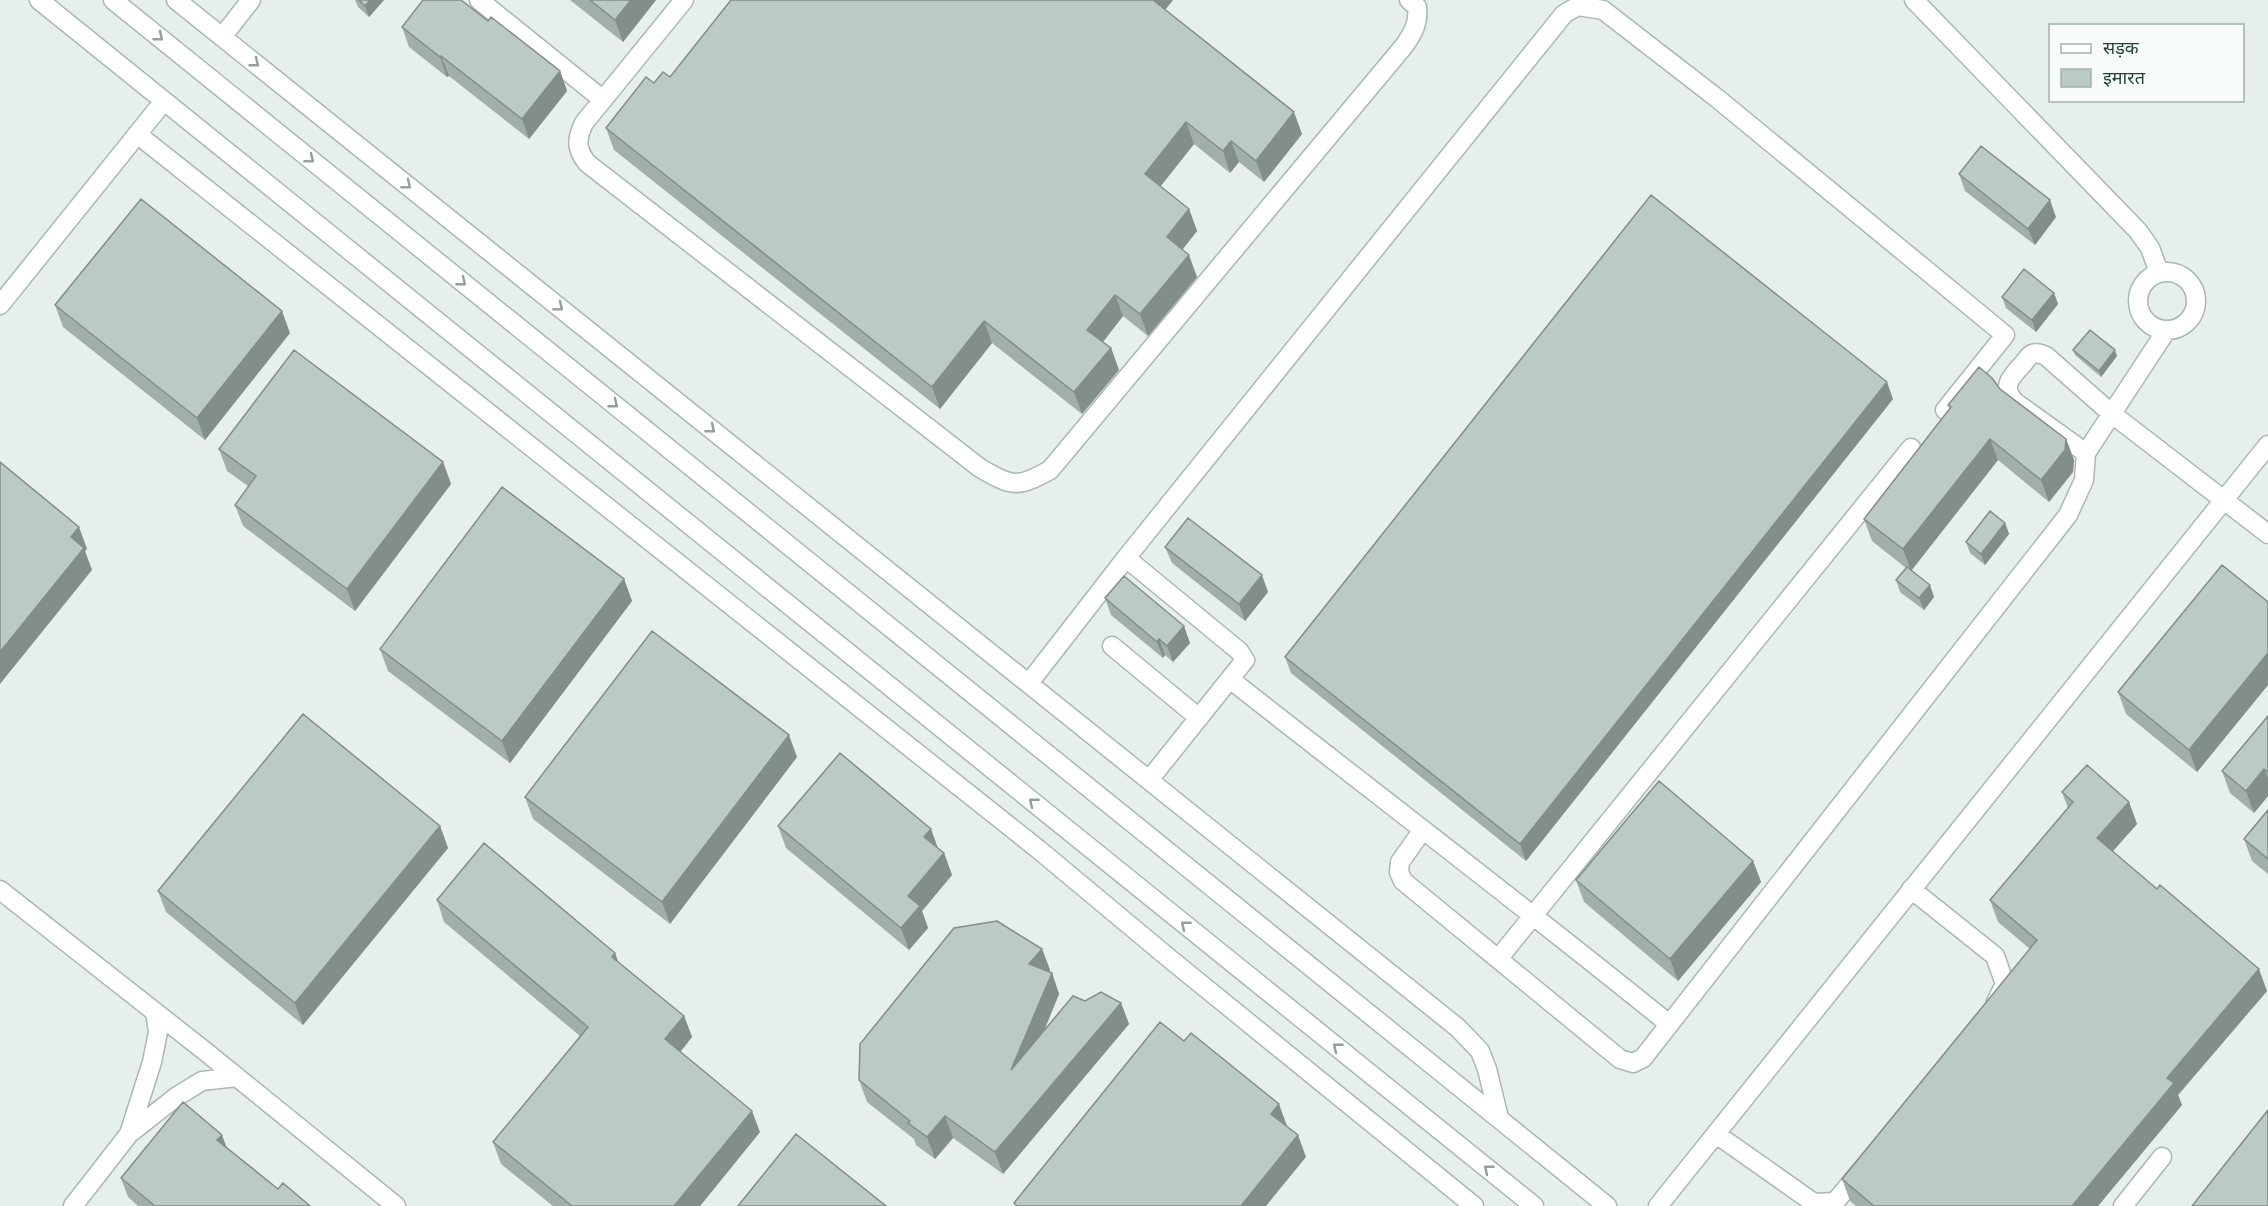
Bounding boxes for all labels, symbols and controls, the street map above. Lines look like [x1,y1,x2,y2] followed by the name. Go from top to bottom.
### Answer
[2049,24,2244,102] legend
[152,29,163,40] one-way arrow
[2103,36,2140,60] text: सड़क
[248,55,259,66] one-way arrow
[2103,66,2146,90] text: इमारत
[304,152,315,163] one-way arrow
[400,177,411,188] one-way arrow
[455,274,466,285] one-way arrow
[552,299,563,310] one-way arrow
[607,397,618,408] one-way arrow
[704,421,715,432] one-way arrow
[1029,799,1040,810] one-way arrow
[1181,921,1192,932] one-way arrow
[1332,1043,1343,1054] one-way arrow
[1484,1166,1495,1177] one-way arrow

